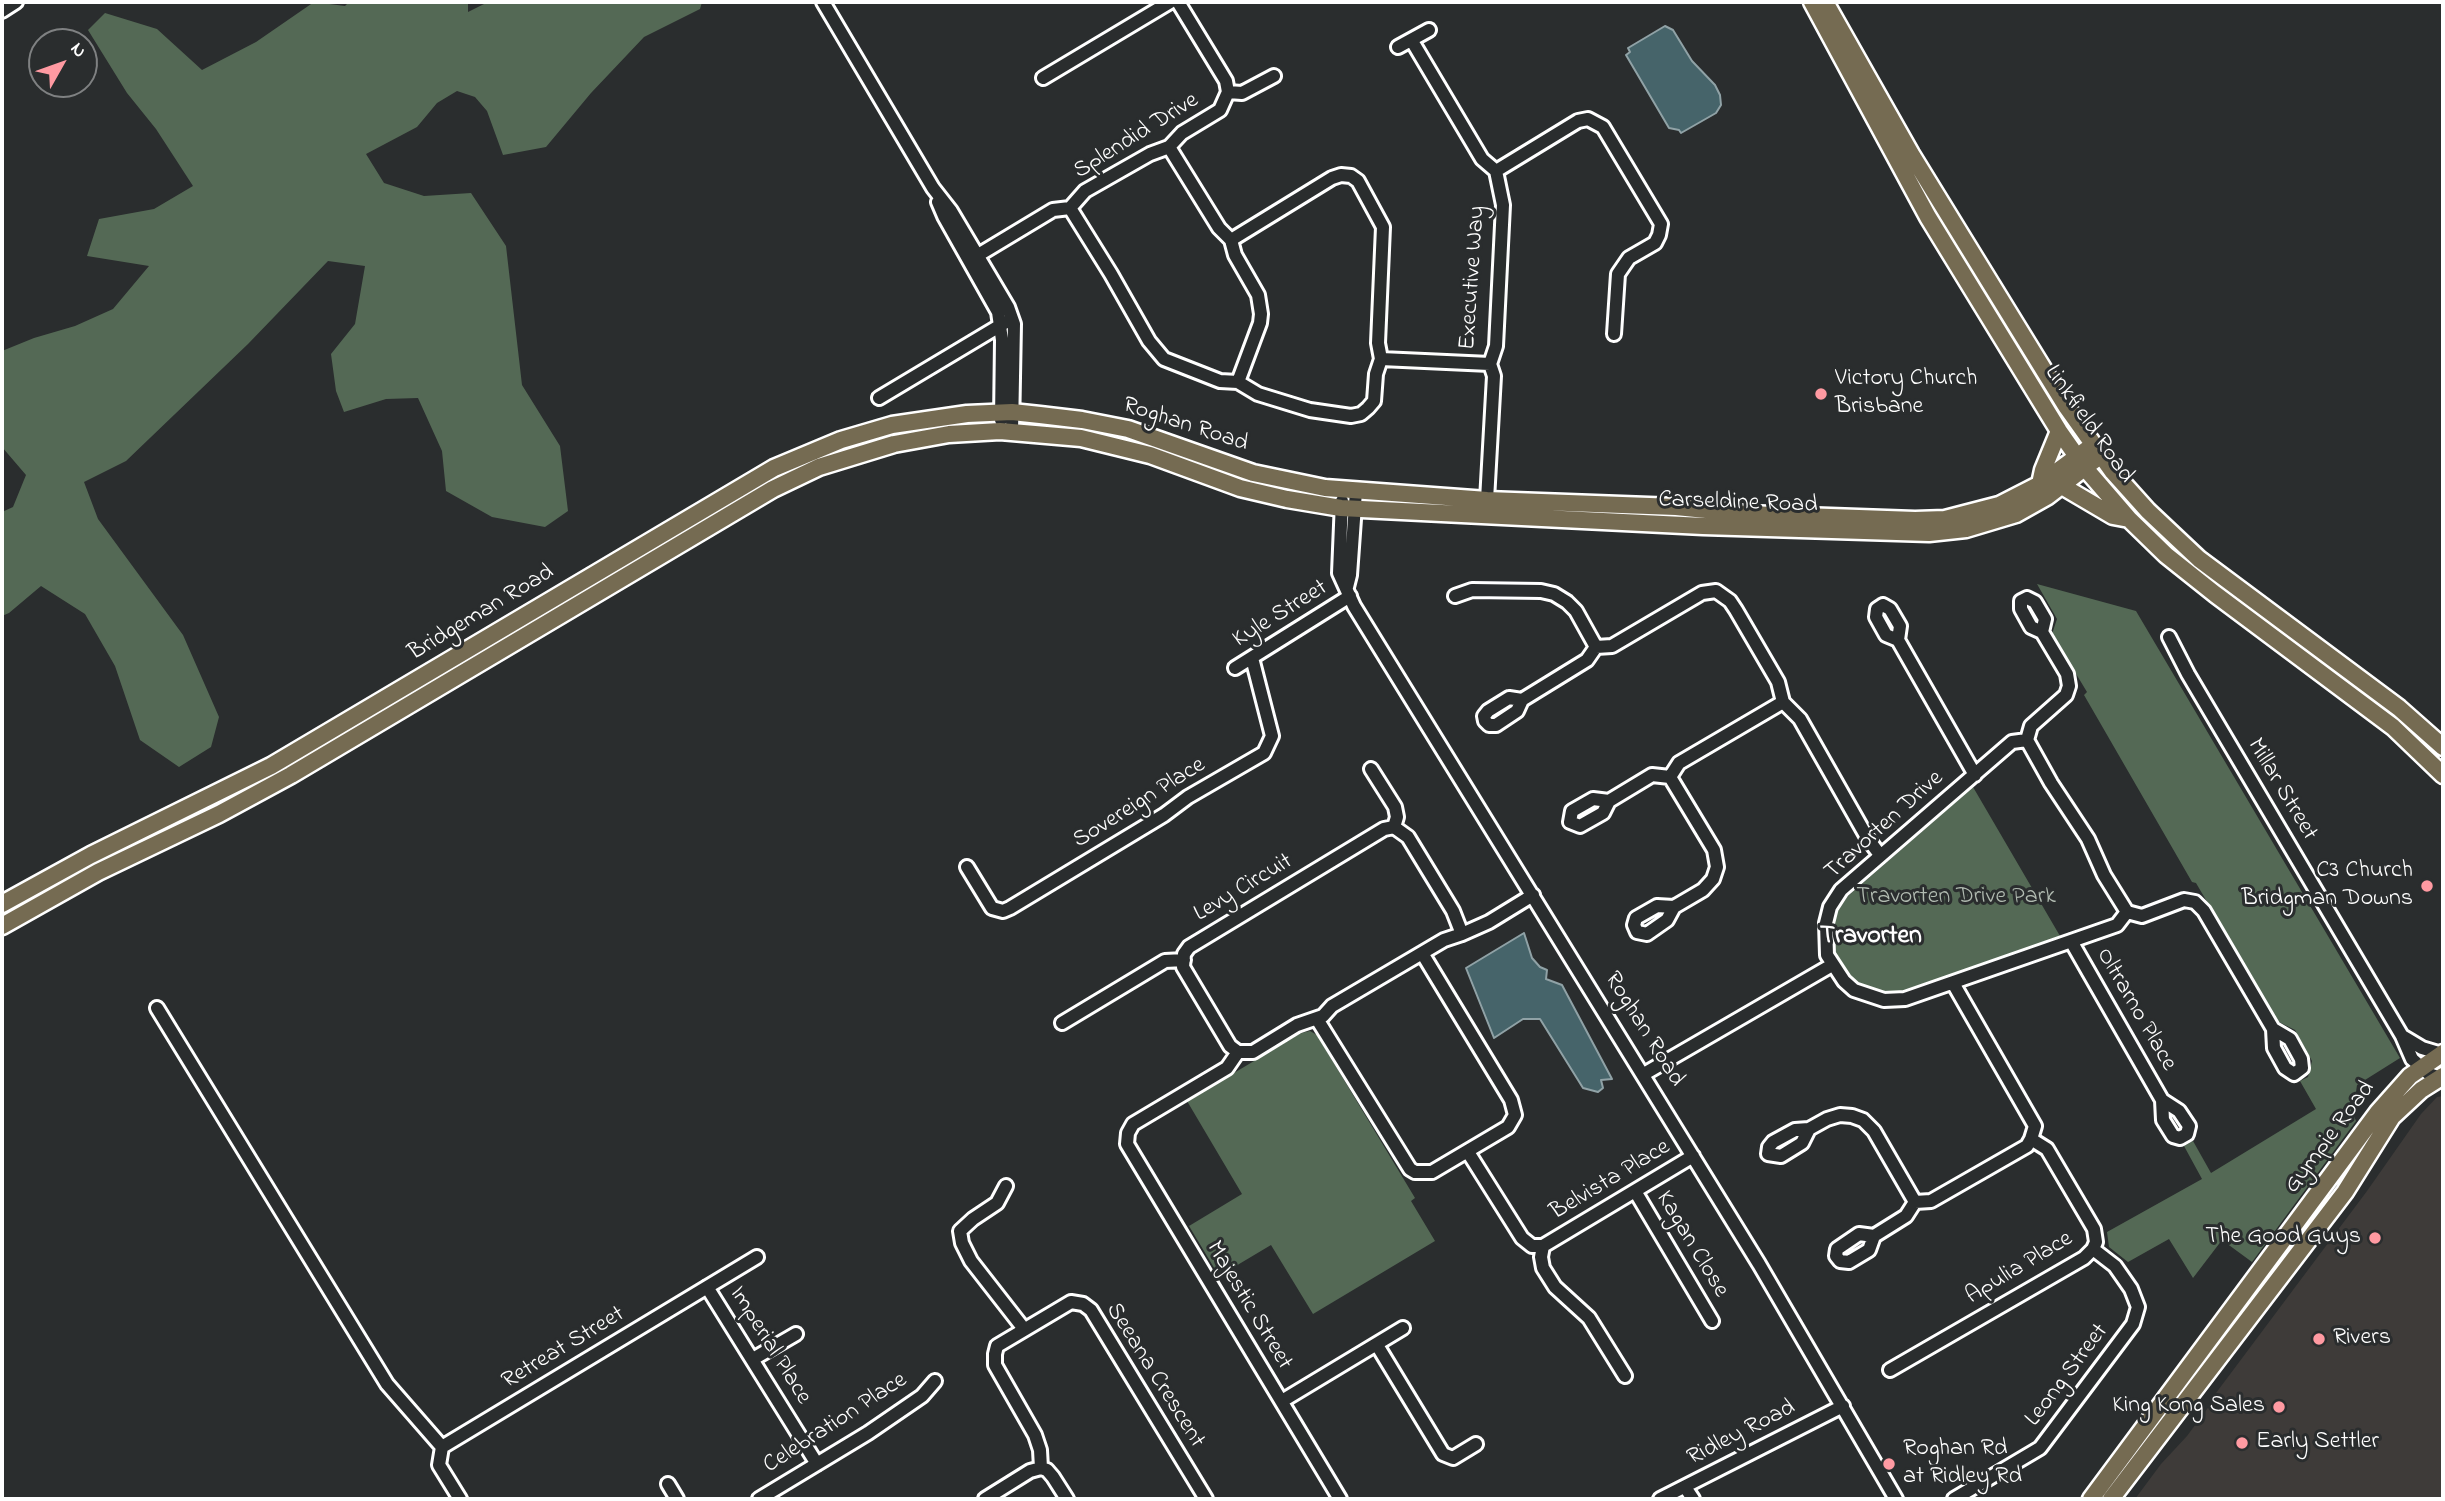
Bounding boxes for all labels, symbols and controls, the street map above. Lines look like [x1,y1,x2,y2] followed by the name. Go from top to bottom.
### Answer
[28,28,98,98] north arrow
[63,37,92,64] text: N
[1069,87,1205,187] street label: Splendid Drive
[1455,205,1493,351] street label: Executive Way
[2037,360,2139,490] street label: Linkfield Road
[1835,366,1978,422] place label: Victory Church Brisbane
[1813,386,1829,402] marker: Victory Church Brisbane
[1119,392,1251,460] street label: Roghan Road
[1658,487,1818,521] street label: Carseldine Road
[404,559,560,669] street label: Bridgeman Road
[1228,575,1334,655] street label: Kyle Street
[2239,734,2323,846] street label: Millar Street
[1069,752,1211,856] street label: Sovereign Place
[1820,765,1950,887] street label: Travorten Drive
[1189,848,1299,930] street label: Levy Circuit
[2241,858,2413,914] place label: C3 Church Bridgman Downs
[2419,878,2435,894] marker: C3 Church Bridgman Downs
[1856,884,2056,912] park label: Travorten Drive Park
[1820,922,1922,954] district label: Travorten
[2088,944,2182,1076] street label: Oltrarno Place
[1596,967,1690,1093] street label: Roghan Road
[2279,1076,2383,1200] street label: Gympie Road
[1546,1134,1676,1228] street label: Belvista Place
[1648,1187,1734,1303] street label: Kagan Close
[2205,1224,2361,1252] place label: The Good Guys
[1961,1226,2079,1312] street label: Apulia Place
[2367,1230,2383,1246] marker: The Good Guys
[1198,1237,1298,1375] street label: Majestic Street
[721,1282,817,1410] street label: Imperial Place
[1098,1298,1210,1454] street label: Seeana Crescent
[498,1301,630,1397] street label: Retreat Street
[2020,1319,2116,1433] street label: Leong Street
[2333,1325,2391,1353] place label: Rivers
[2311,1331,2327,1347] marker: Rivers
[759,1367,913,1481] street label: Celebration Place
[2112,1393,2265,1421] place label: King Kong Sales
[1683,1395,1801,1473] street label: Ridley Road
[2271,1399,2287,1415] marker: King Kong Sales
[2256,1429,2379,1457] place label: Early Settler
[2234,1435,2250,1451] marker: Early Settler
[1903,1436,2022,1492] place label: Roghan Rd at Ridley Rd
[1881,1456,1897,1472] marker: Roghan Rd at Ridley Rd

